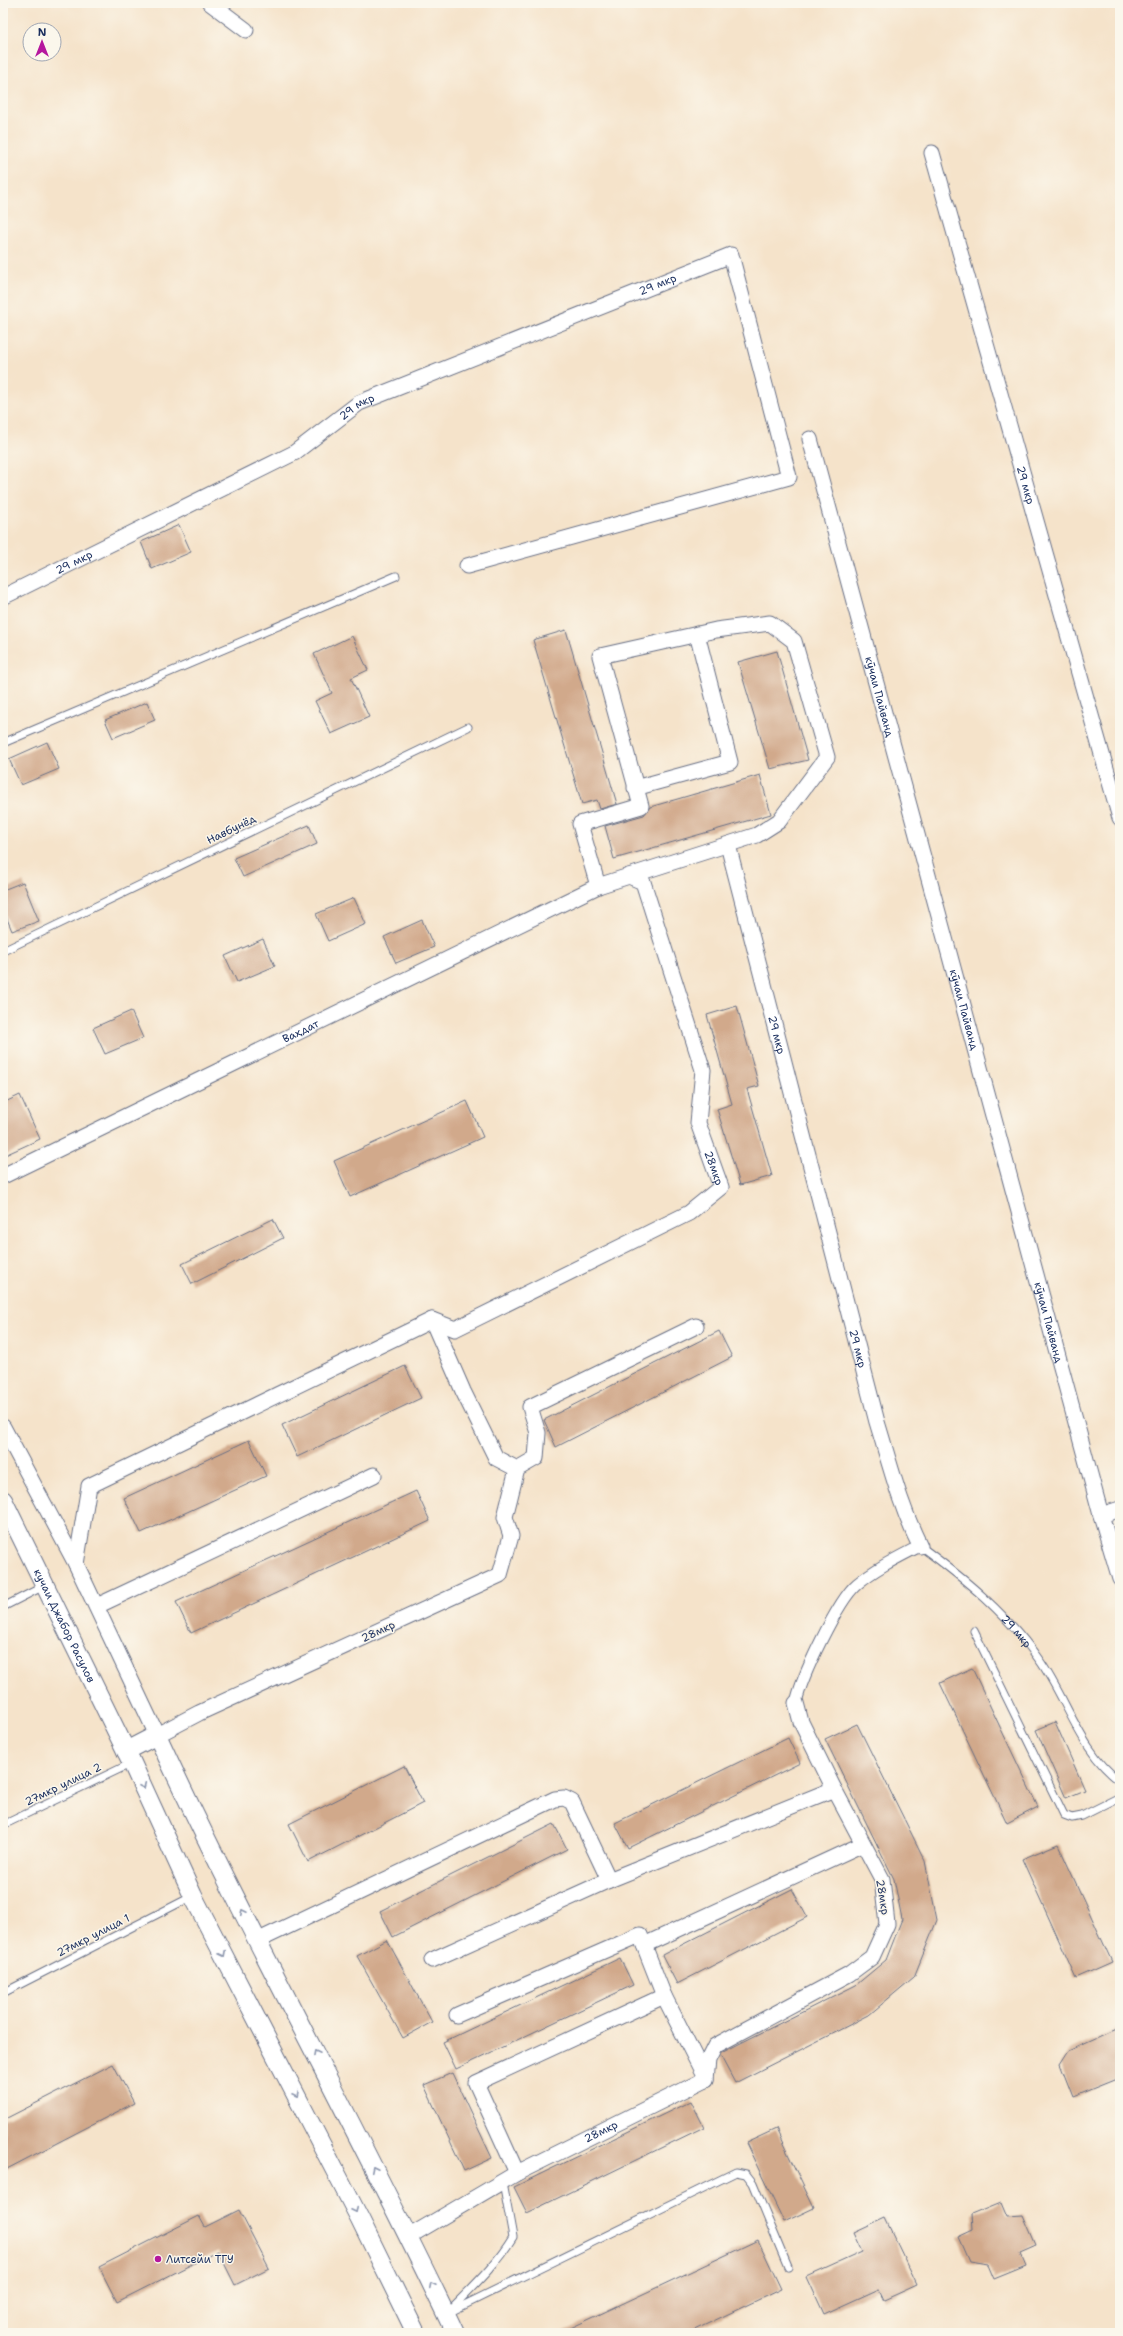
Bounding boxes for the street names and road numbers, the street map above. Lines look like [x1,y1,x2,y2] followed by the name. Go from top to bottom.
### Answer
[637,270,679,299] street label: 29 мкр
[336,391,377,424] street label: 29 мкр
[1013,464,1038,506] street label: 29 мкр
[53,547,95,578] street label: 29 мкр
[861,655,897,739] street label: кӯчаи Пайванд
[204,811,258,848] street label: Навбунёд
[946,968,982,1052] street label: кӯчаи Пайванд
[764,1014,789,1056] street label: 29 мкр
[280,1016,322,1047] street label: Ваҳдат
[701,1149,727,1187] street label: 28мкр
[1030,1280,1066,1364] street label: кӯчаи Пайванд
[845,1328,870,1370] street label: 29 мкр
[30,1566,99,1686] street label: кучаи Джабор Расулов
[998,1612,1035,1651] street label: 29 мкр
[359,1617,398,1646] street label: 28мкр
[23,1759,104,1809] street label: 27мкр улица 2
[872,1878,893,1916] street label: 28мкр
[54,1911,132,1960] street label: 27мкр улица 1
[582,2117,620,2146] street label: 28мкр

